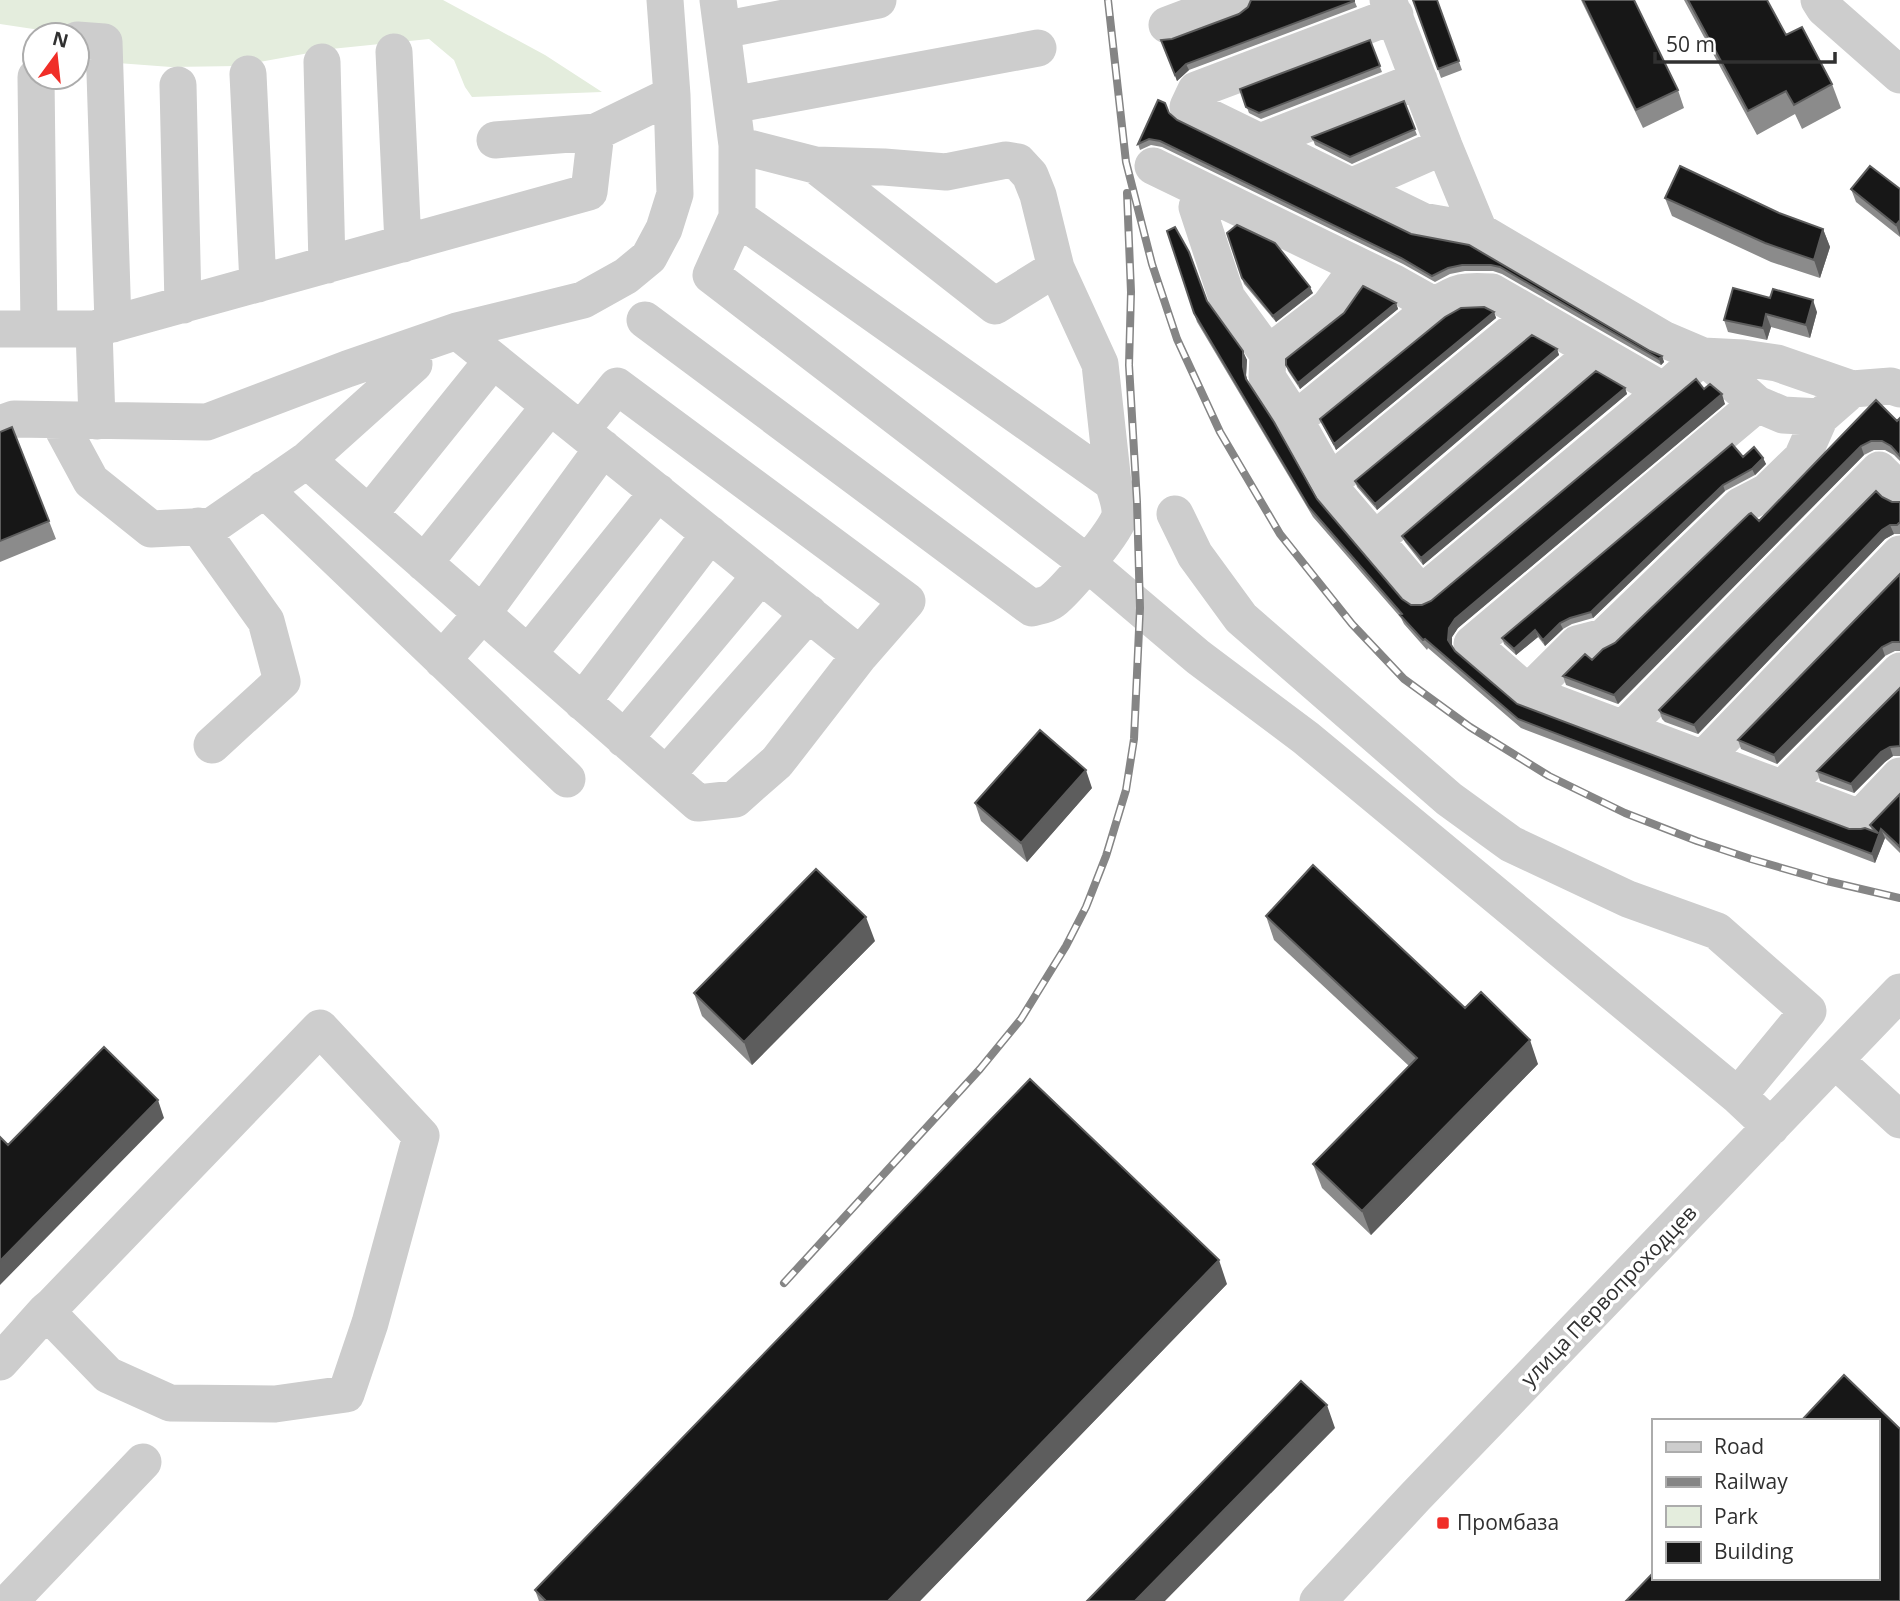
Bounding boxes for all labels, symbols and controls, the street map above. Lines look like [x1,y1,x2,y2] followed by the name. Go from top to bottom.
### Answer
[21,21,91,91] north arrow
[1655,21,1835,65] scale bar
[50,25,71,54] text: N
[1666,30,1715,58] text: 50 m
[1514,1199,1702,1392] street label: улица Первопроходцев
[1652,1419,1879,1580] legend
[1714,1432,1764,1460] text: Road
[1714,1467,1788,1495] text: Railway
[1714,1502,1758,1530] text: Park
[1457,1508,1559,1536] place label: Промбаза
[1435,1515,1451,1531] marker: Промбаза
[1714,1537,1793,1565] text: Building

